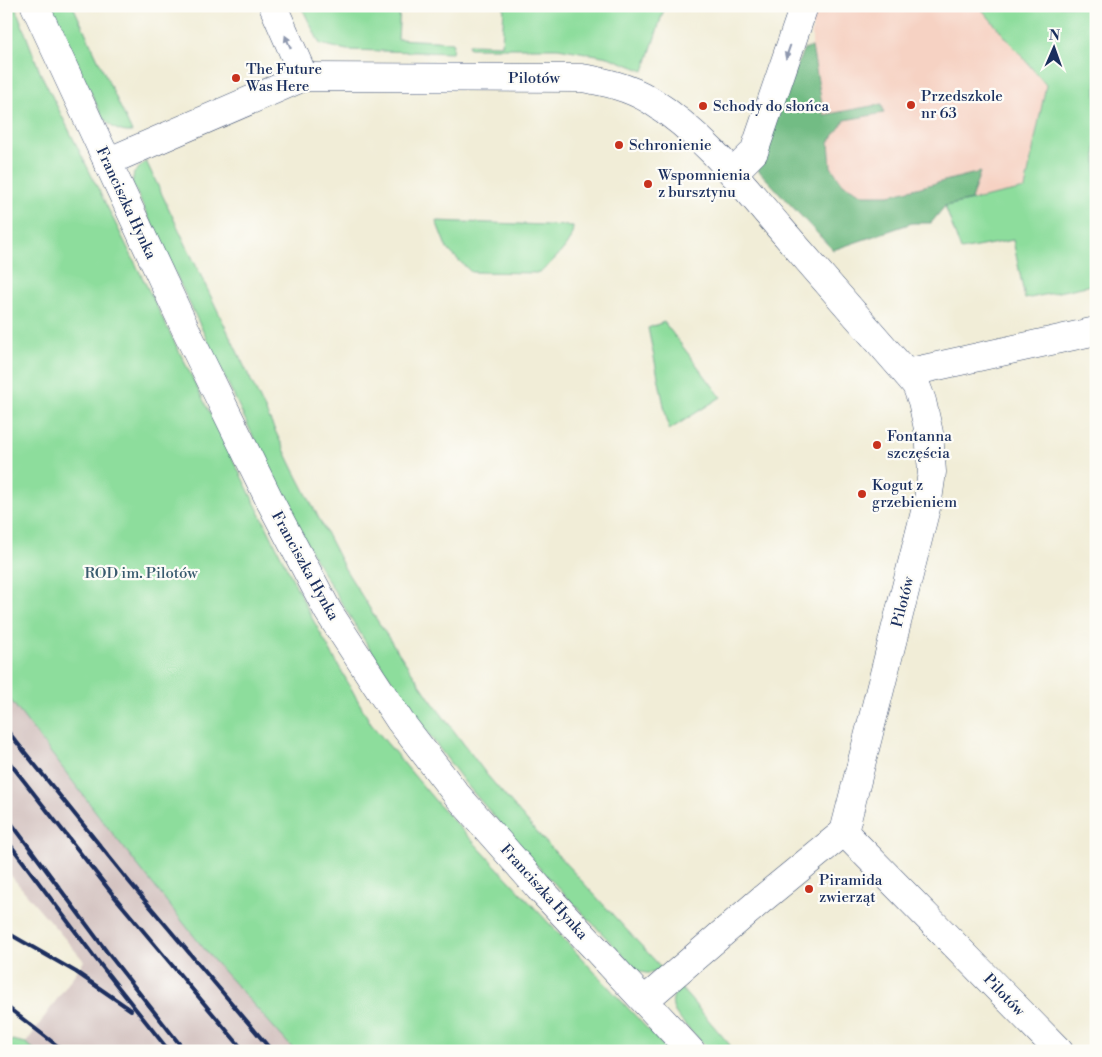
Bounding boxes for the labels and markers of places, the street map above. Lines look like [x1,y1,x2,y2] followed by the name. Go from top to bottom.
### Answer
[245,60,322,96] place label: The Future Was Here
[230,72,242,84] marker: The Future Was Here
[921,87,1003,123] place label: Przedszkole nr 63
[713,97,830,116] place label: Schody do słońca
[905,99,917,111] marker: Przedszkole nr 63
[697,100,709,112] marker: Schody do słońca
[629,136,712,155] place label: Schronienie
[613,139,625,151] marker: Schronienie
[657,166,751,202] place label: Wspomnienia z bursztynu
[642,178,654,190] marker: Wspomnienia z bursztynu
[887,427,952,463] place label: Fontanna szczęścia
[871,439,883,451] marker: Fontanna szczęścia
[872,476,957,512] place label: Kogut z grzebieniem
[856,488,868,500] marker: Kogut z grzebieniem
[819,871,883,907] place label: Piramida zwierząt
[803,883,815,895] marker: Piramida zwierząt

